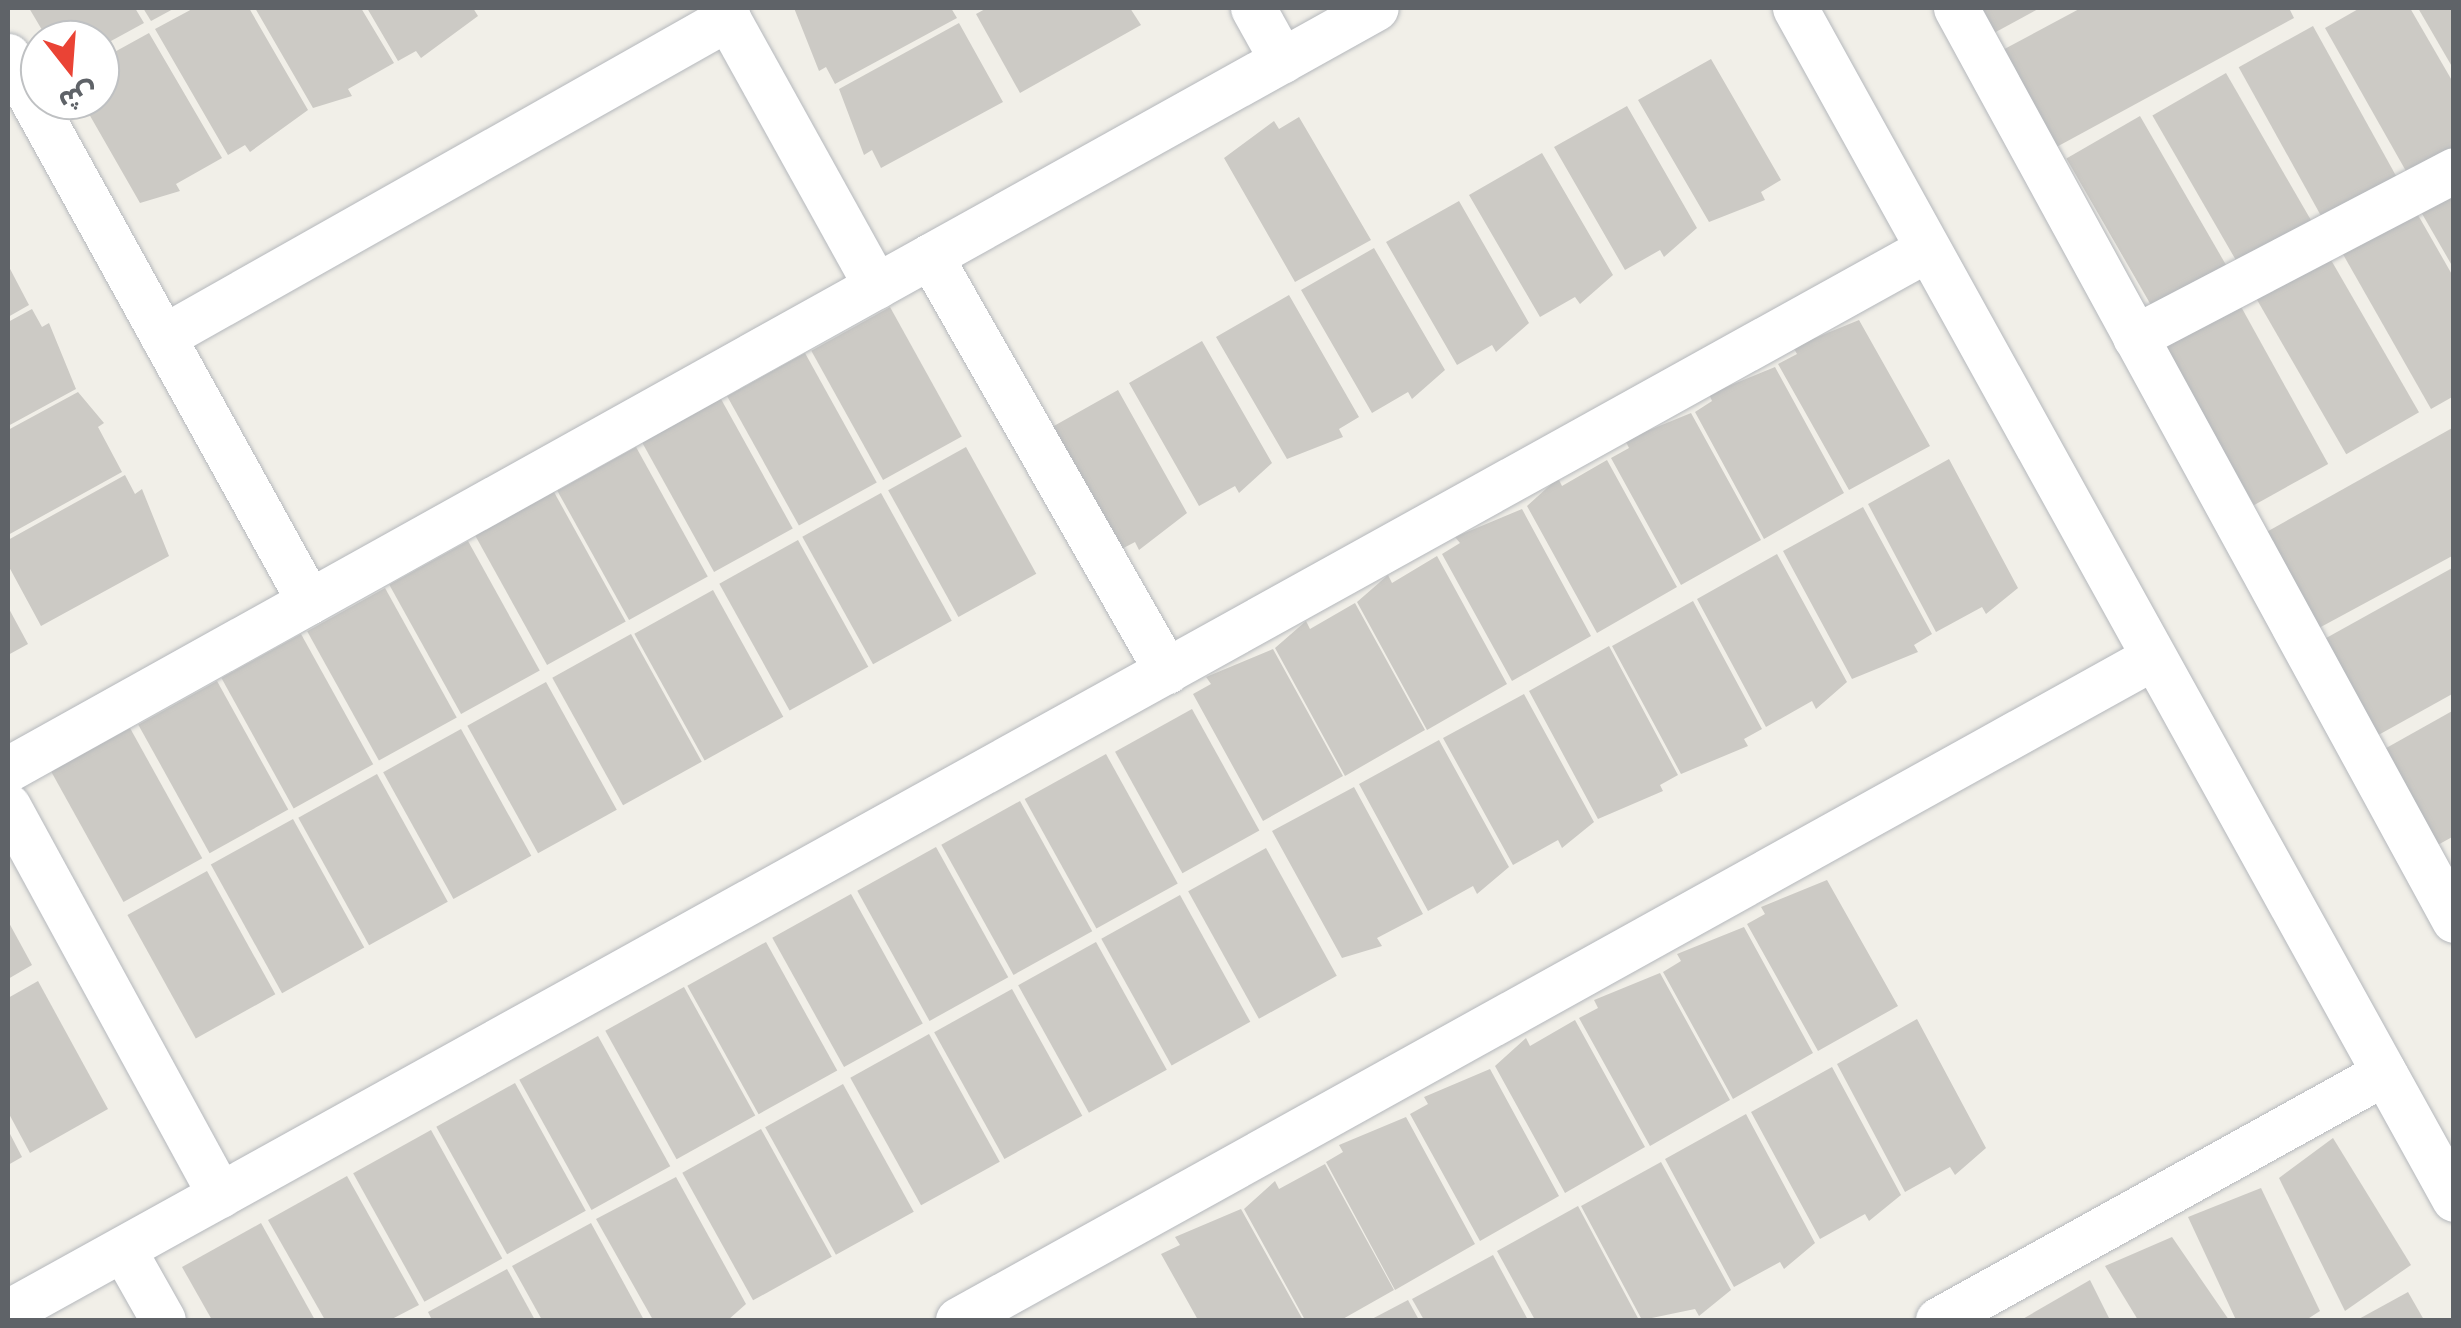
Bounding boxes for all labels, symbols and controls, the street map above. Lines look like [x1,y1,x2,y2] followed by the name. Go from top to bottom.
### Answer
[20,20,120,120] north arrow
[54,72,103,122] text: ش

